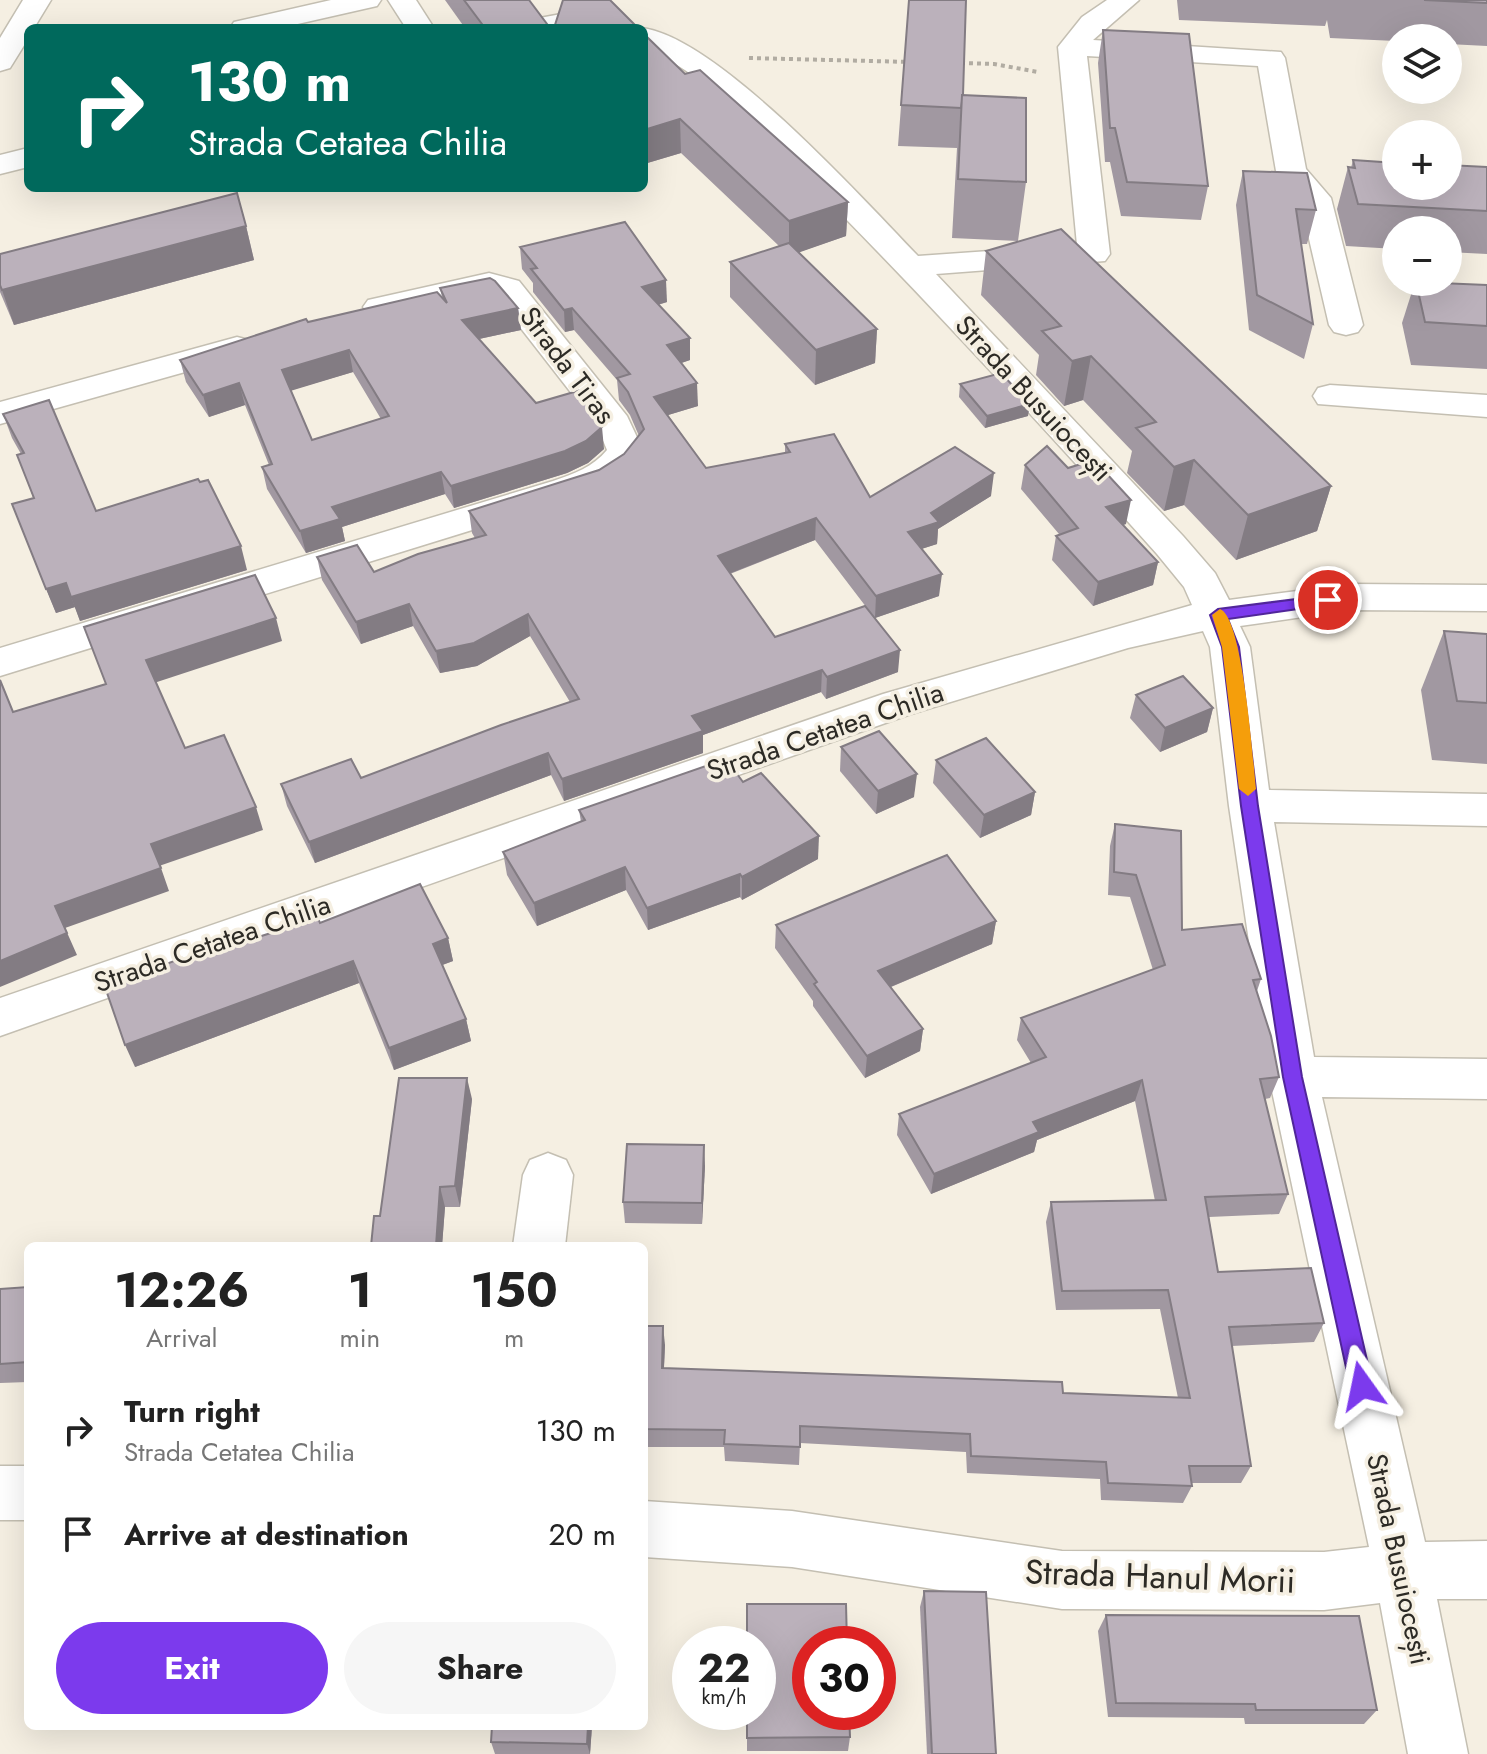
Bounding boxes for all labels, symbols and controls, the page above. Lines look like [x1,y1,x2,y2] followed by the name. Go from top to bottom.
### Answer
[1382,24,1462,296] map controls
[1382,24,1462,104] button: layers
[188,41,351,122] text: 130 m
[56,56,160,160] icon: right
[188,116,507,168] text: Strada Cetatea Chilia
[1382,120,1462,200] button: +
[1382,216,1462,296] button: −
[510,298,625,433] street label: Strada Tiras
[945,306,1122,491] street label: Strada Busuiocești
[1294,566,1362,634] pin
[1306,578,1350,622] icon: arrive
[701,672,949,791] street label: Strada Cetatea Chilia
[88,884,336,1003] street label: Strada Cetatea Chilia
[114,1256,249,1325] text: 12:26
[348,1256,372,1325] text: 1
[471,1256,558,1325] text: 150
[146,1319,218,1357] text: Arrival
[340,1319,380,1357] text: min
[504,1319,524,1357] text: m
[1320,1344,1404,1428] position arrow
[124,1390,260,1433] text: Turn right
[56,1408,100,1452] icon: right
[536,1409,616,1452] text: 130 m
[124,1433,354,1471] text: Strada Cetatea Chilia
[1356,1450,1441,1668] street label: Strada Busuiocești
[56,1512,100,1556] icon: arrive
[124,1513,409,1556] text: Arrive at destination
[549,1513,616,1556] text: 20 m
[1024,1547,1296,1606] street label: Strada Hanul Morii
[56,1622,328,1714] button: Exit
[344,1622,616,1714] button: Share
[792,1626,896,1730] speed limit sign: 30
[698,1639,750,1697] text: 22
[701,1683,747,1712] text: km/h

